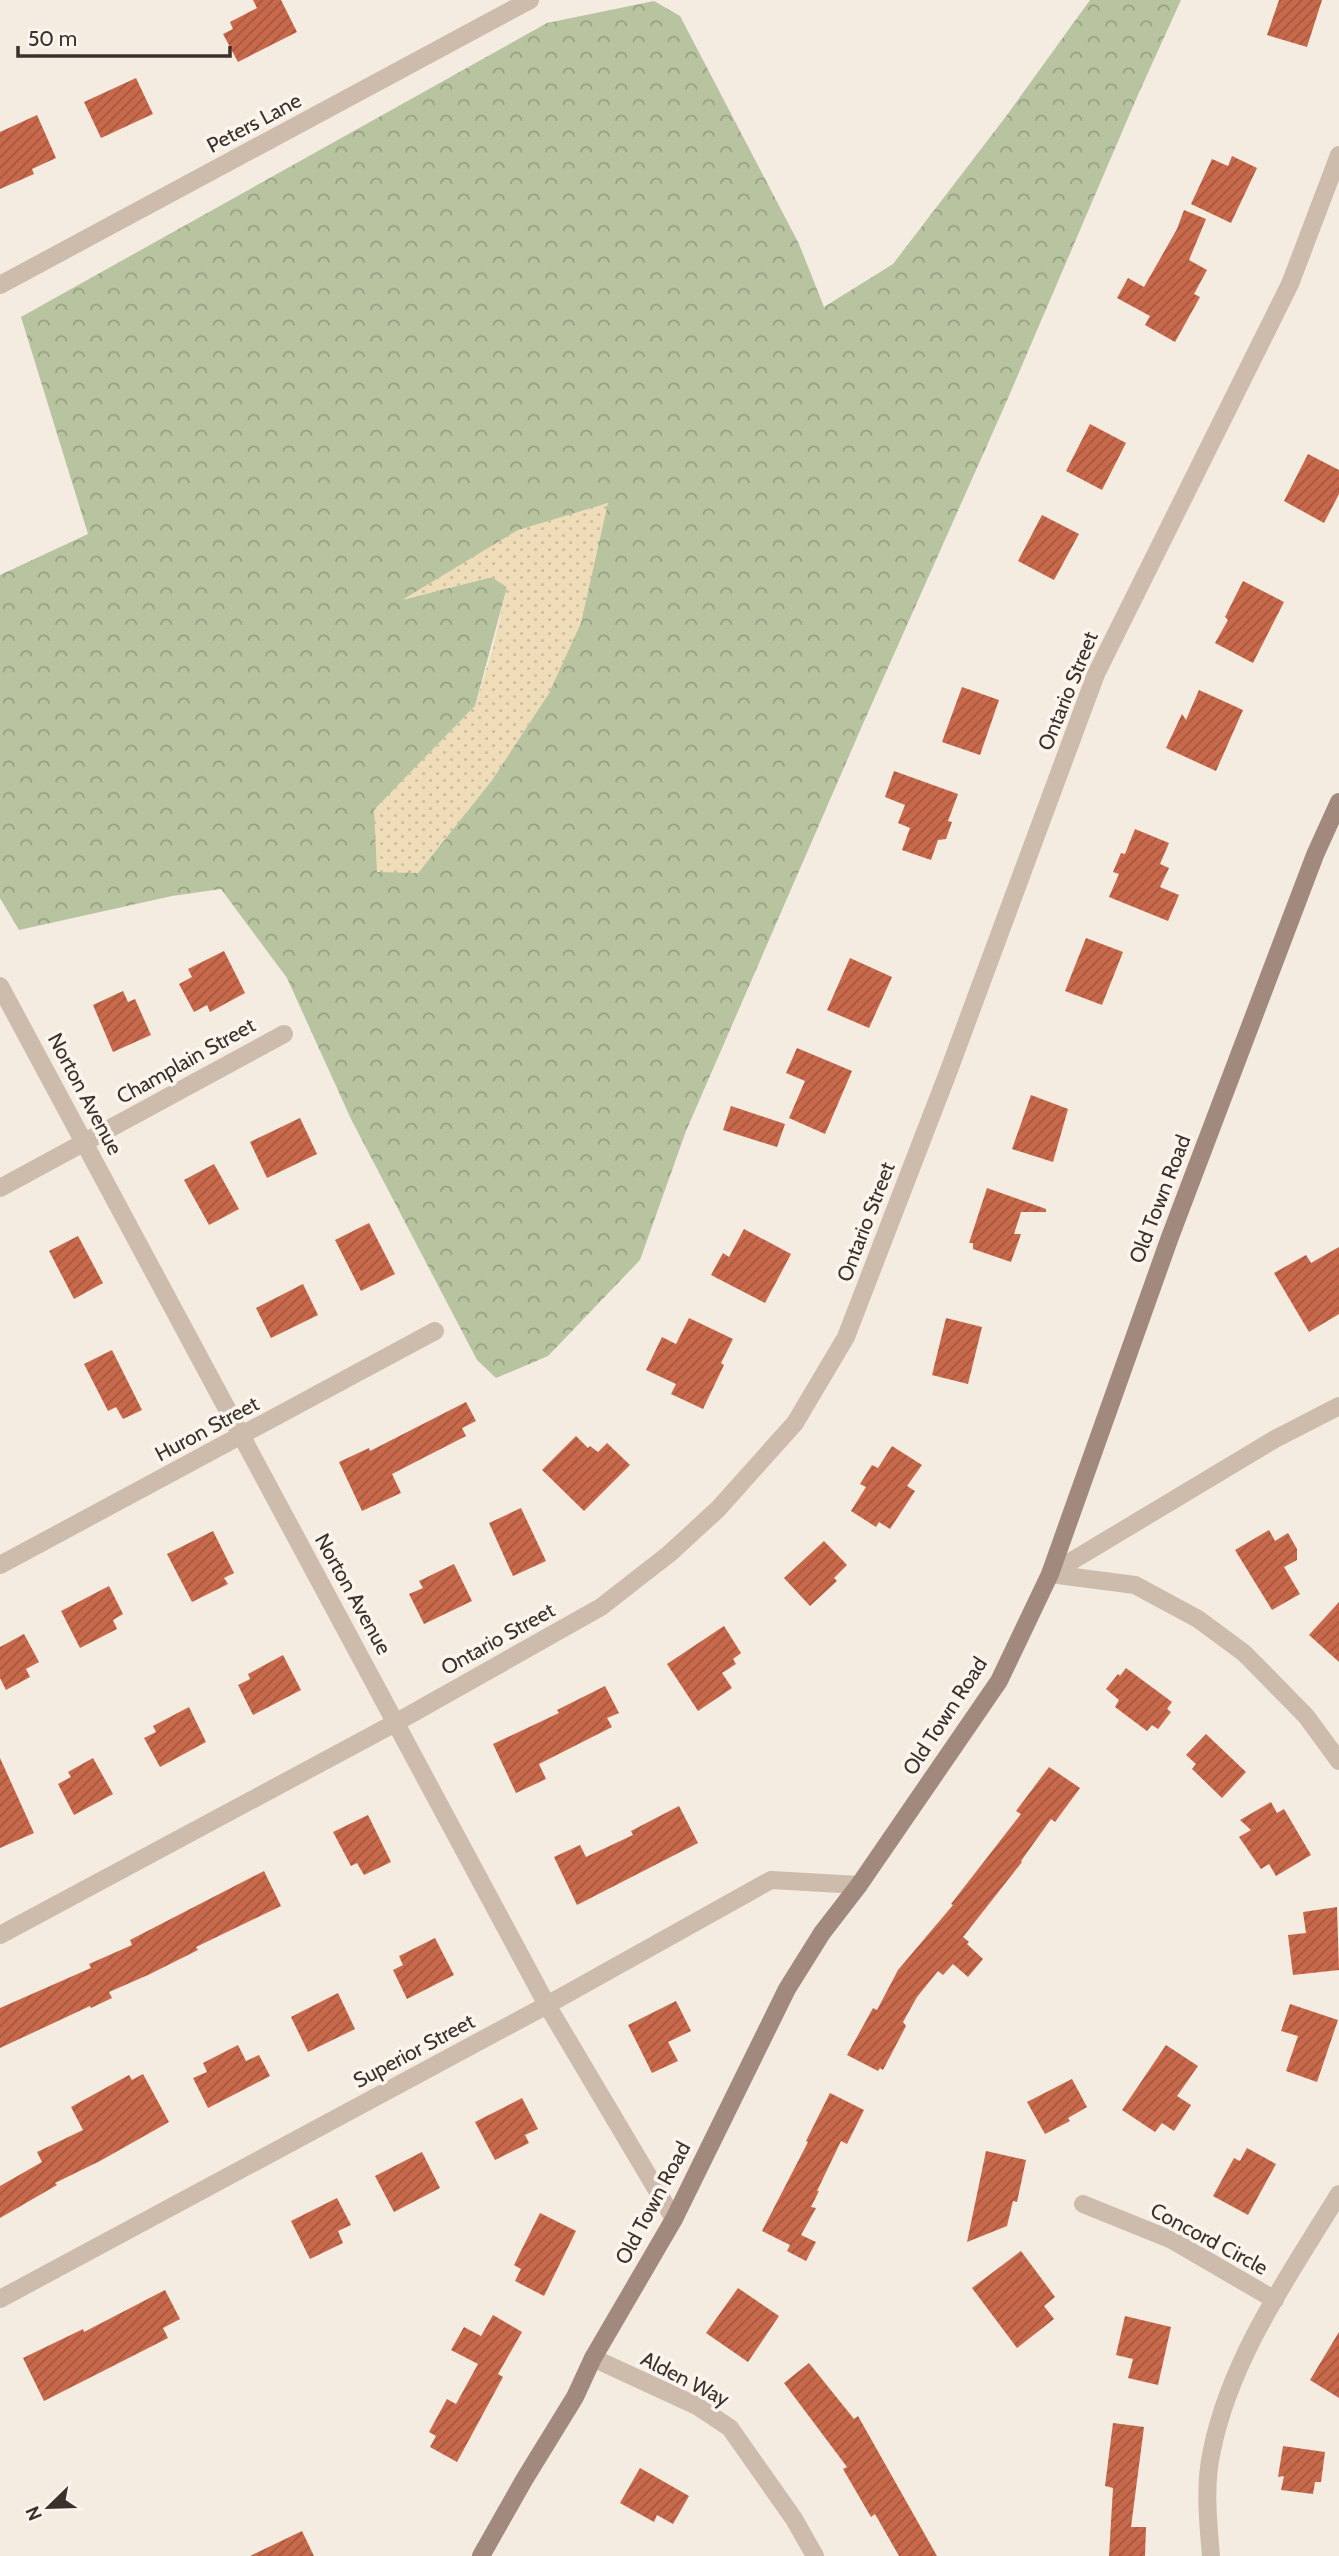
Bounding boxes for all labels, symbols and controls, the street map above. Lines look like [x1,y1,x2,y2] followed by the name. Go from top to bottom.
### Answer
[18,14,229,58] scale bar
[28,26,77,51] text: 50 m
[202,87,305,158] street label: Peters Lane
[1032,628,1103,754] street label: Ontario Street
[112,1012,259,1109] street label: Champlain Street
[43,1029,128,1159] street label: Norton Avenue
[1124,1131,1195,1267] street label: Old Town Road
[831,1158,900,1285] street label: Ontario Street
[151,1391,263,1466] street label: Huron Street
[310,1529,397,1659] street label: Norton Avenue
[437,1597,559,1680] street label: Ontario Street
[897,1652,992,1779] street label: Old Town Road
[349,2008,479,2093] street label: Superior Street
[610,2137,695,2268] street label: Old Town Road
[1146,2197,1272,2280] street label: Concord Circle
[637,2346,734,2412] street label: Alden Way
[14,2472,84,2542] north arrow
[21,2503,47,2524] text: N

